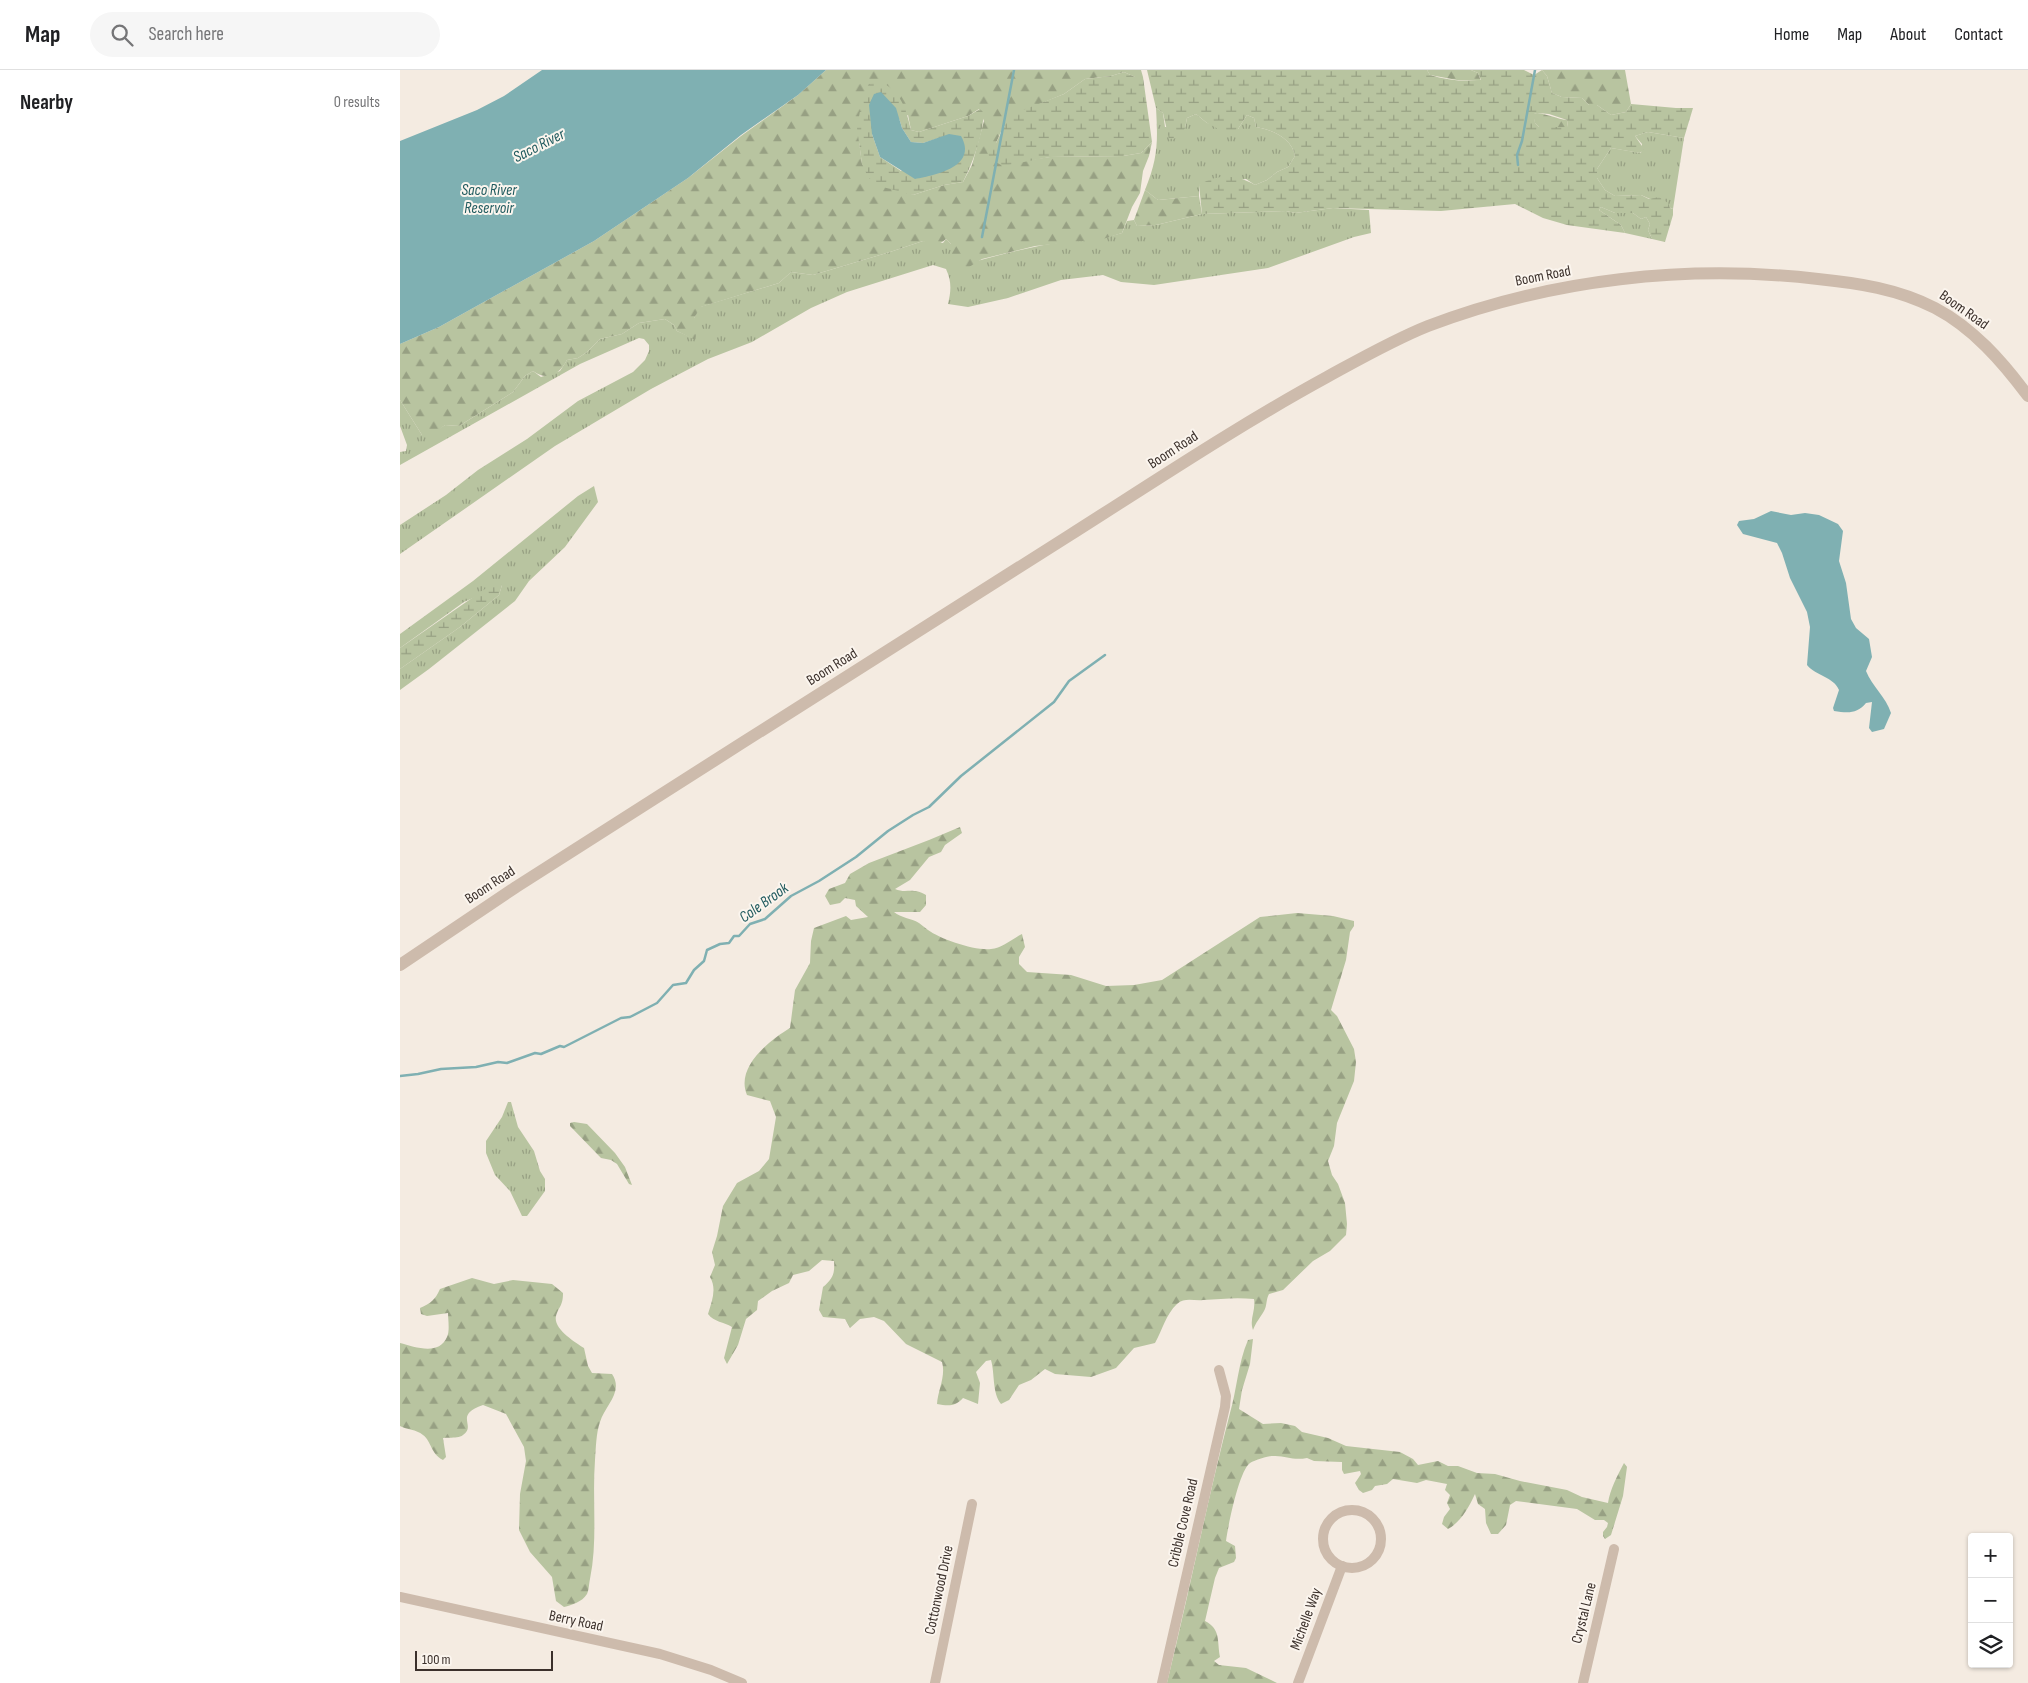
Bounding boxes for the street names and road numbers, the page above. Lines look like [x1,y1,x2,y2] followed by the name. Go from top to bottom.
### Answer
[1514,261,1572,291] street label: Boom Road
[1936,286,1992,334] street label: Boom Road
[1144,427,1202,473] street label: Boom Road
[803,644,861,690] street label: Boom Road
[461,862,519,908] street label: Boom Road
[1164,1477,1202,1569] street label: Cribble Cove Road
[920,1544,958,1636] street label: Cottonwood Drive
[1567,1581,1601,1645] street label: Crystal Lane
[1286,1585,1326,1653] street label: Michelle Way
[547,1606,605,1636] street label: Berry Road

